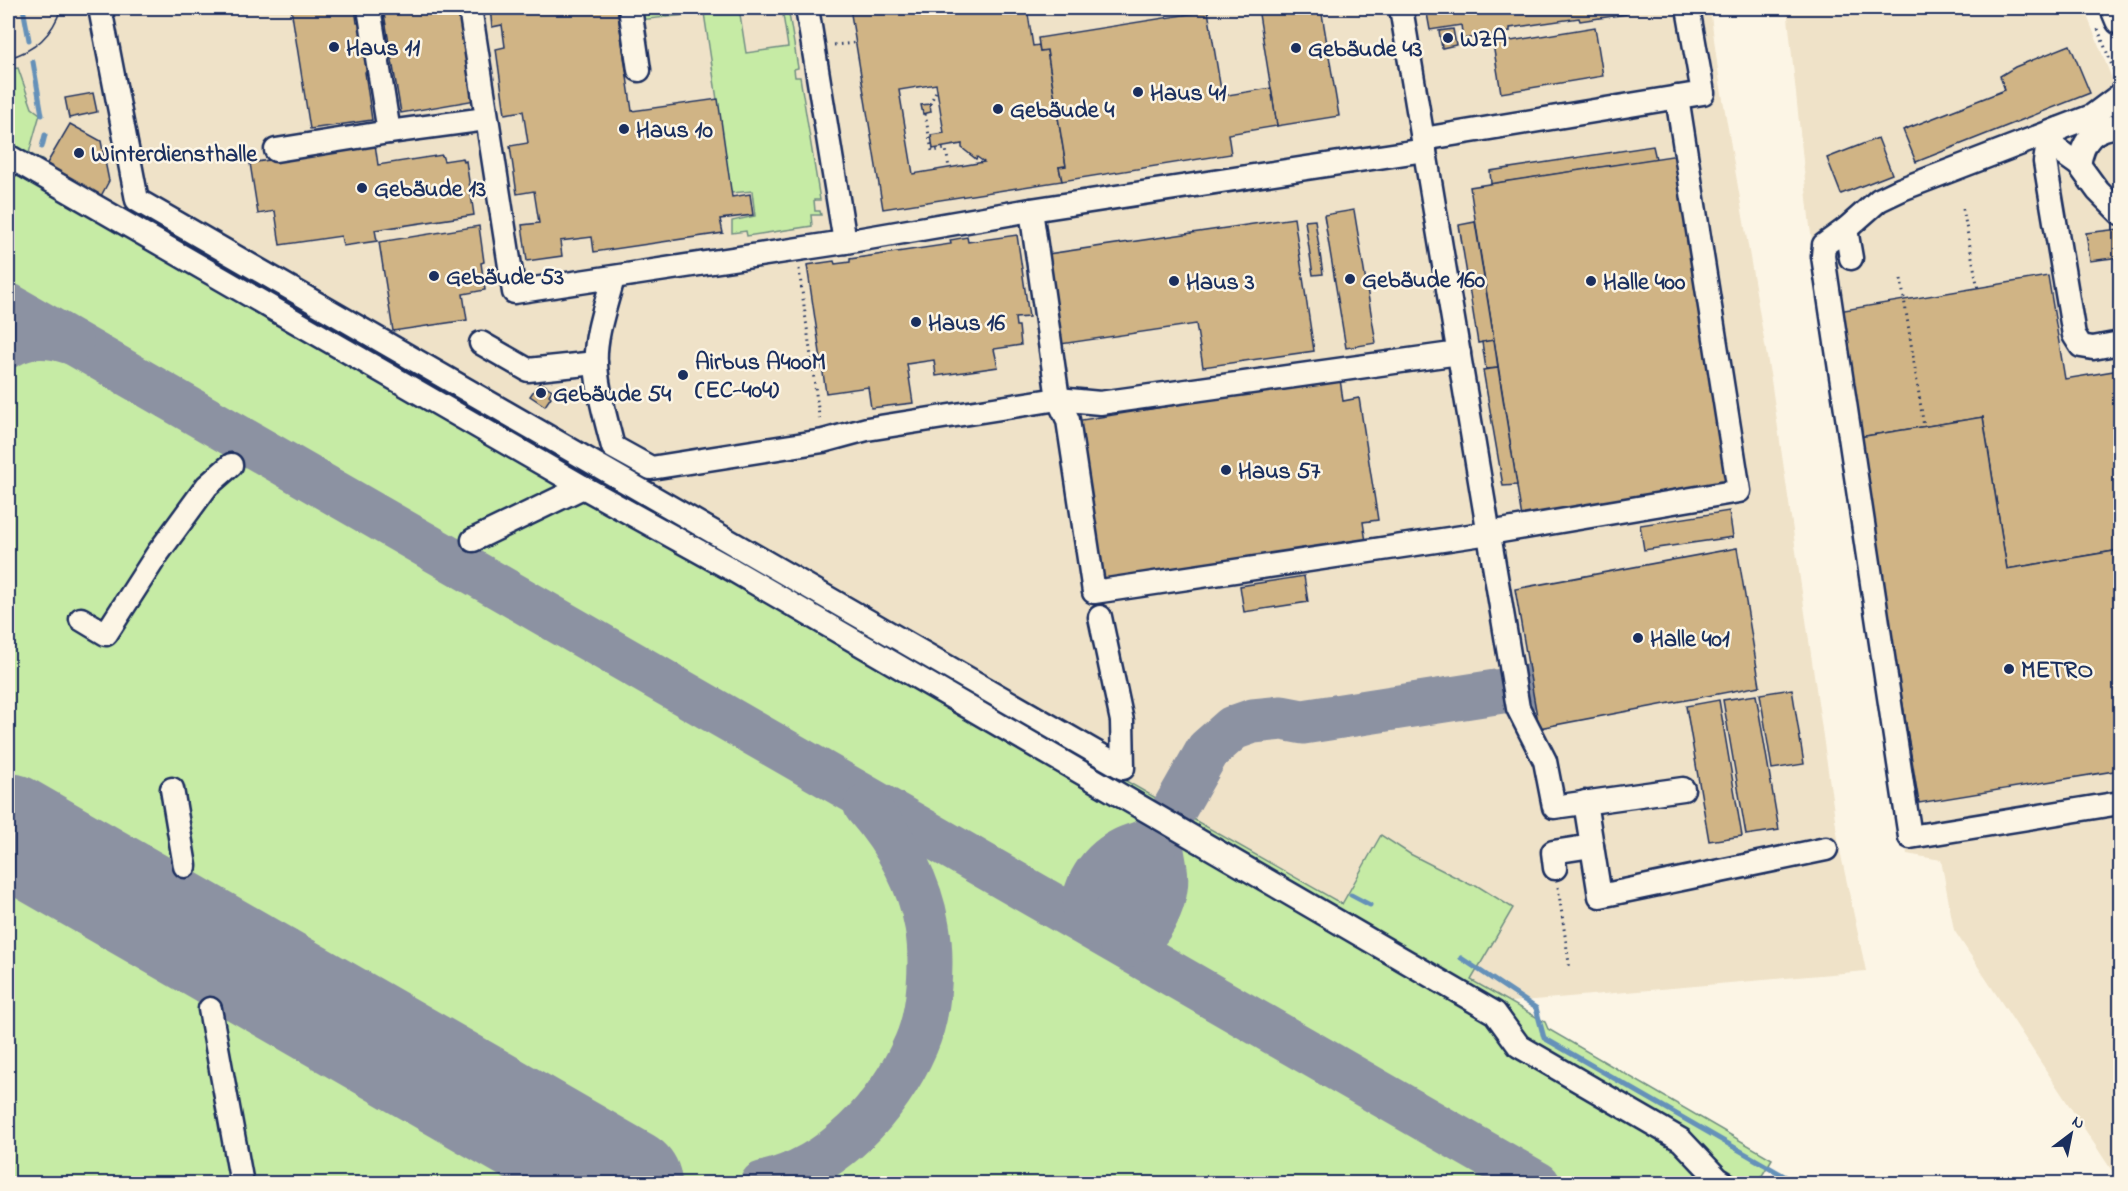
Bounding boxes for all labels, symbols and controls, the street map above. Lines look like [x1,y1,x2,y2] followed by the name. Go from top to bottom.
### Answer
[1460,23,1507,58] place label: WZA
[1441,31,1455,45] marker: WZA
[346,32,420,67] place label: Haus 11
[1308,33,1422,68] place label: Gebäude 43
[327,40,341,54] marker: Haus 11
[1289,41,1303,55] marker: Gebäude 43
[1150,77,1227,112] place label: Haus 41
[1131,85,1145,99] marker: Haus 41
[1010,94,1115,129] place label: Gebäude 4
[991,102,1005,116] marker: Gebäude 4
[636,114,713,149] place label: Haus 10
[617,122,631,136] marker: Haus 10
[91,138,258,173] place label: Winterdiensthalle
[72,146,86,160] marker: Winterdiensthalle
[374,173,486,208] place label: Gebäude 13
[355,181,369,195] marker: Gebäude 13
[446,261,564,296] place label: Gebäude 53
[1362,264,1486,299] place label: Gebäude 160
[1186,266,1255,301] place label: Haus 3
[1603,266,1686,301] place label: Halle 400
[427,269,441,283] marker: Gebäude 53
[1343,272,1357,286] marker: Gebäude 160
[1167,274,1181,288] marker: Haus 3
[1584,274,1598,288] marker: Halle 400
[928,307,1005,342] place label: Haus 16
[909,315,923,329] marker: Haus 16
[695,346,826,409] place label: Airbus A400M (EC-404)
[676,368,690,382] marker: Airbus A400M (EC-404)
[553,378,671,413] place label: Gebäude 54
[534,386,548,400] marker: Gebäude 54
[1238,455,1322,490] place label: Haus 57
[1219,463,1233,477] marker: Haus 57
[1650,623,1730,658] place label: Halle 401
[1631,631,1645,645] marker: Halle 401
[2021,654,2093,689] place label: METRO
[2002,662,2016,676] marker: METRO
[2041,1104,2101,1164] north arrow
[2067,1110,2089,1136] text: N

